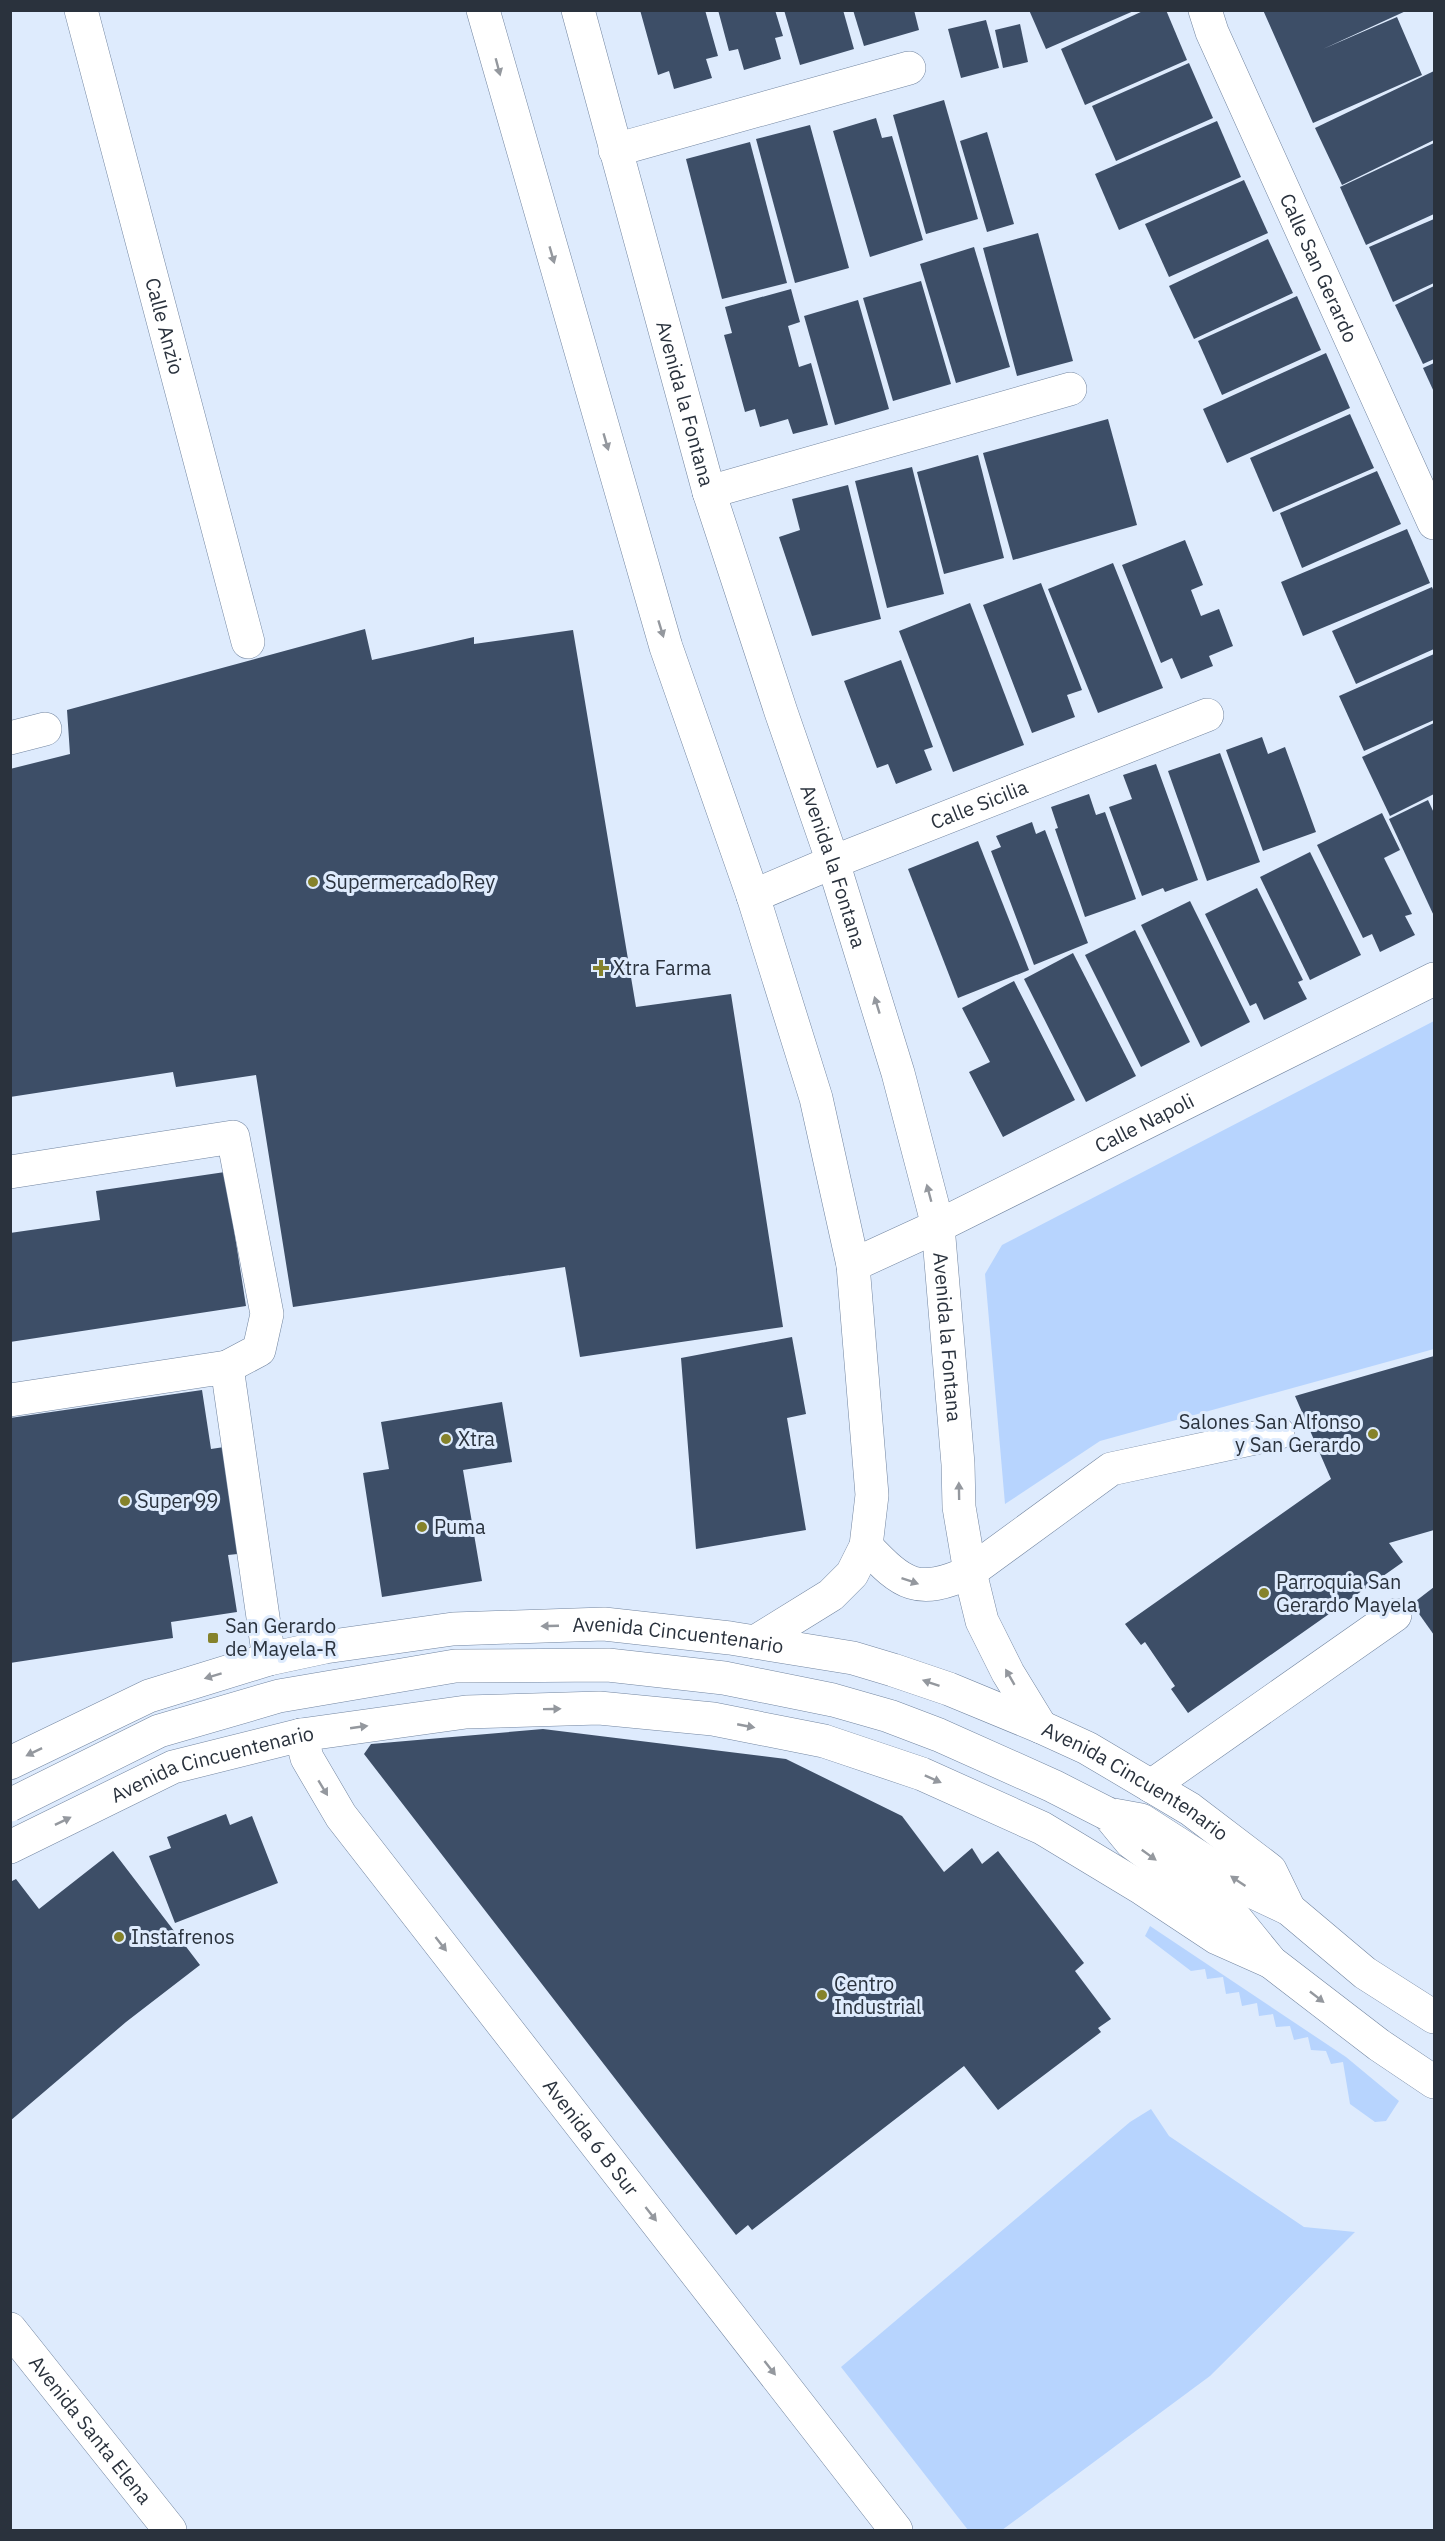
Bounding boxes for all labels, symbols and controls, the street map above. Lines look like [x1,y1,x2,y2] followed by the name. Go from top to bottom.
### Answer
[494,58,504,76] one-way arrow
[1274,189,1365,347] street label: Calle San Gerardo
[548,246,557,264] one-way arrow
[139,275,191,377] street label: Calle Anzio
[650,318,721,490] street label: Avenida la Fontana
[602,433,611,451] one-way arrow
[657,620,666,638] one-way arrow
[926,773,1032,835] street label: Calle Sicilia
[794,781,873,952] street label: Avenida la Fontana
[325,868,495,895] place label: Supermercado Rey
[306,875,320,889] marker: Supermercado Rey
[613,954,712,981] place label: Xtra Farma
[594,961,608,975] marker: Xtra Farma
[872,996,881,1014] one-way arrow
[1090,1087,1198,1159] street label: Calle Napoli
[924,1184,934,1202] one-way arrow
[927,1251,968,1423] street label: Avenida la Fontana
[1179,1408,1361,1458] place label: Salones San Alfonso y San Gerardo
[458,1425,495,1452] place label: Xtra
[1366,1427,1380,1441] marker: Salones San Alfonso y San Gerardo
[439,1432,453,1446] marker: Xtra
[954,1481,964,1500] one-way arrow
[137,1487,219,1514] place label: Super 99
[118,1494,132,1508] marker: Super 99
[434,1513,486,1540] place label: Puma
[415,1520,429,1534] marker: Puma
[1276,1568,1418,1618] place label: Parroquia San Gerardo Mayela
[902,1577,920,1587] one-way arrow
[1257,1586,1271,1600] marker: Parroquia San Gerardo Mayela
[572,1610,786,1660] street label: Avenida Cincuentenario
[225,1612,337,1662] place label: San Gerardo de Mayela-R
[541,1621,560,1630] one-way arrow
[206,1631,220,1645] marker: San Gerardo de Mayela-R
[1005,1668,1015,1685] one-way arrow
[204,1672,222,1681] one-way arrow
[922,1678,940,1687] one-way arrow
[543,1705,562,1714] one-way arrow
[1038,1715,1234,1846] street label: Avenida Cincuentenario
[106,1719,315,1809] street label: Avenida Cincuentenario
[349,1722,368,1731] one-way arrow
[737,1722,756,1731] one-way arrow
[26,1747,43,1757] one-way arrow
[925,1774,943,1784] one-way arrow
[318,1780,329,1797] one-way arrow
[54,1816,71,1825] one-way arrow
[1140,1849,1156,1861] one-way arrow
[1229,1876,1246,1887] one-way arrow
[131,1923,235,1950] place label: Instafrenos
[112,1930,126,1944] marker: Instafrenos
[434,1936,447,1952] one-way arrow
[834,1970,921,2020] place label: Centro Industrial
[815,1988,829,2002] marker: Centro Industrial
[1309,1991,1325,2004] one-way arrow
[537,2073,645,2201] street label: Avenida 6 B Sur
[644,2206,657,2222] one-way arrow
[23,2350,158,2510] street label: Avenida Santa Elena
[764,2360,777,2376] one-way arrow

